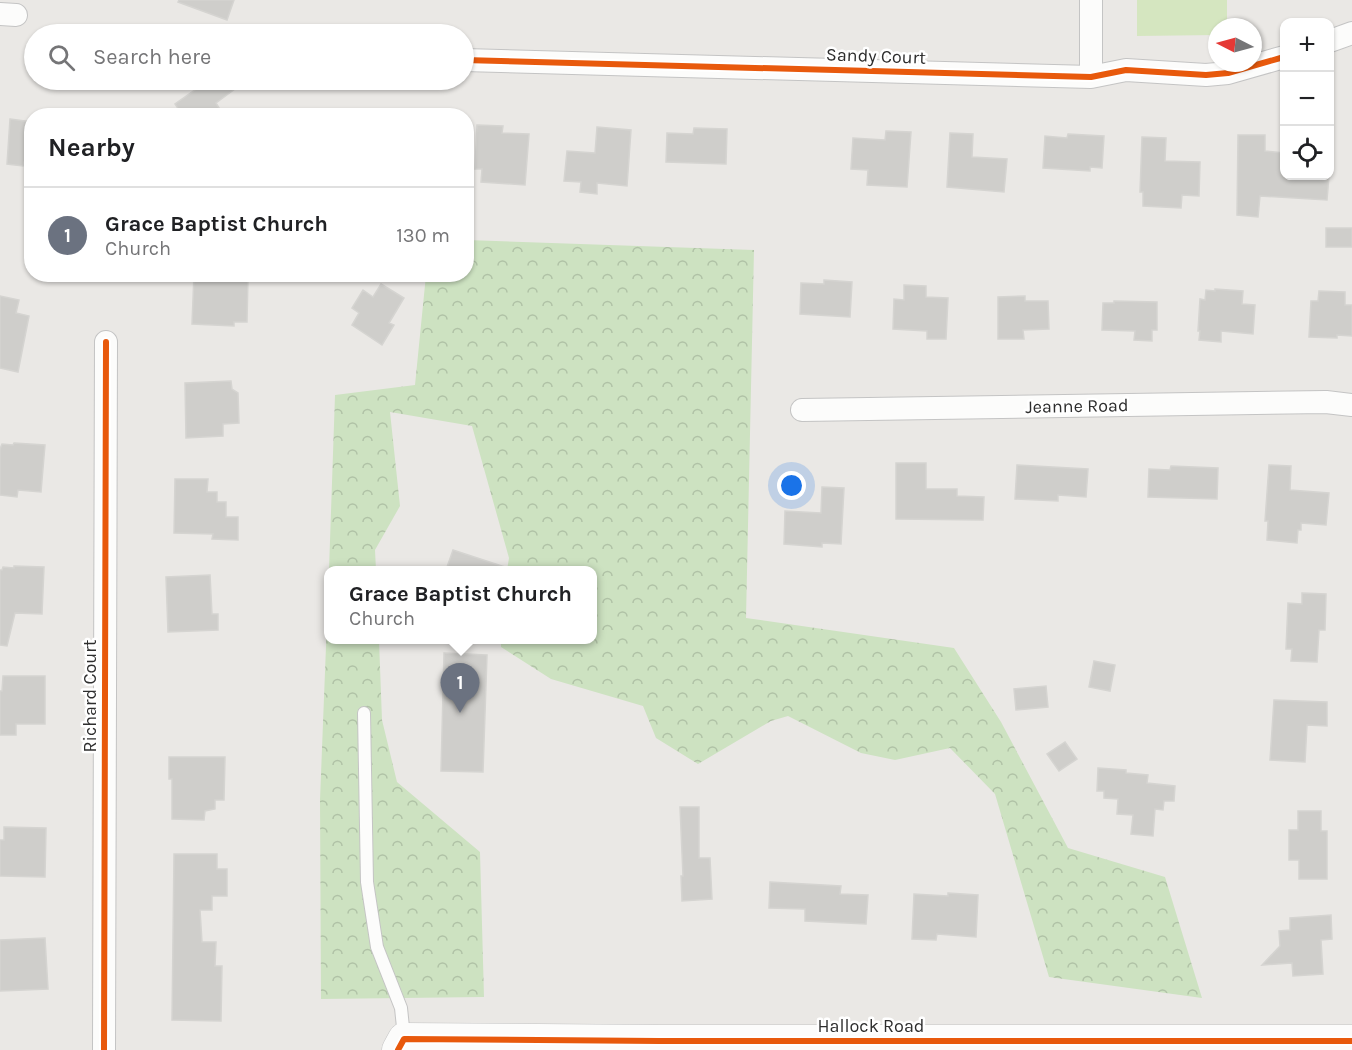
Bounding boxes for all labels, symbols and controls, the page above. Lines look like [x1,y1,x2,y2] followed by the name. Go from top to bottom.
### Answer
[1208,18,1262,72] north arrow
[1280,18,1334,180] map controls
[1280,18,1334,72] button: +
[24,24,474,90] search box
[45,41,78,74] icon: search
[826,43,927,69] street label: Sandy Court
[93,44,211,70] text: Search here
[1280,72,1334,126] button: −
[1280,126,1334,180] button: locate
[48,132,135,163] text: Nearby
[105,211,328,237] text: Grace Baptist Church
[64,224,71,247] text: 1
[396,224,450,247] text: 130 m
[105,237,171,260] text: Church
[1025,394,1129,418] street label: Jeanne Road
[777,471,806,500] your location
[324,566,597,644] popup
[349,581,572,607] text: Grace Baptist Church
[349,607,415,630] text: Church
[79,639,101,752] street label: Richard Court
[440,664,480,713] pin: 1
[817,1015,925,1037] street label: Hallock Road

